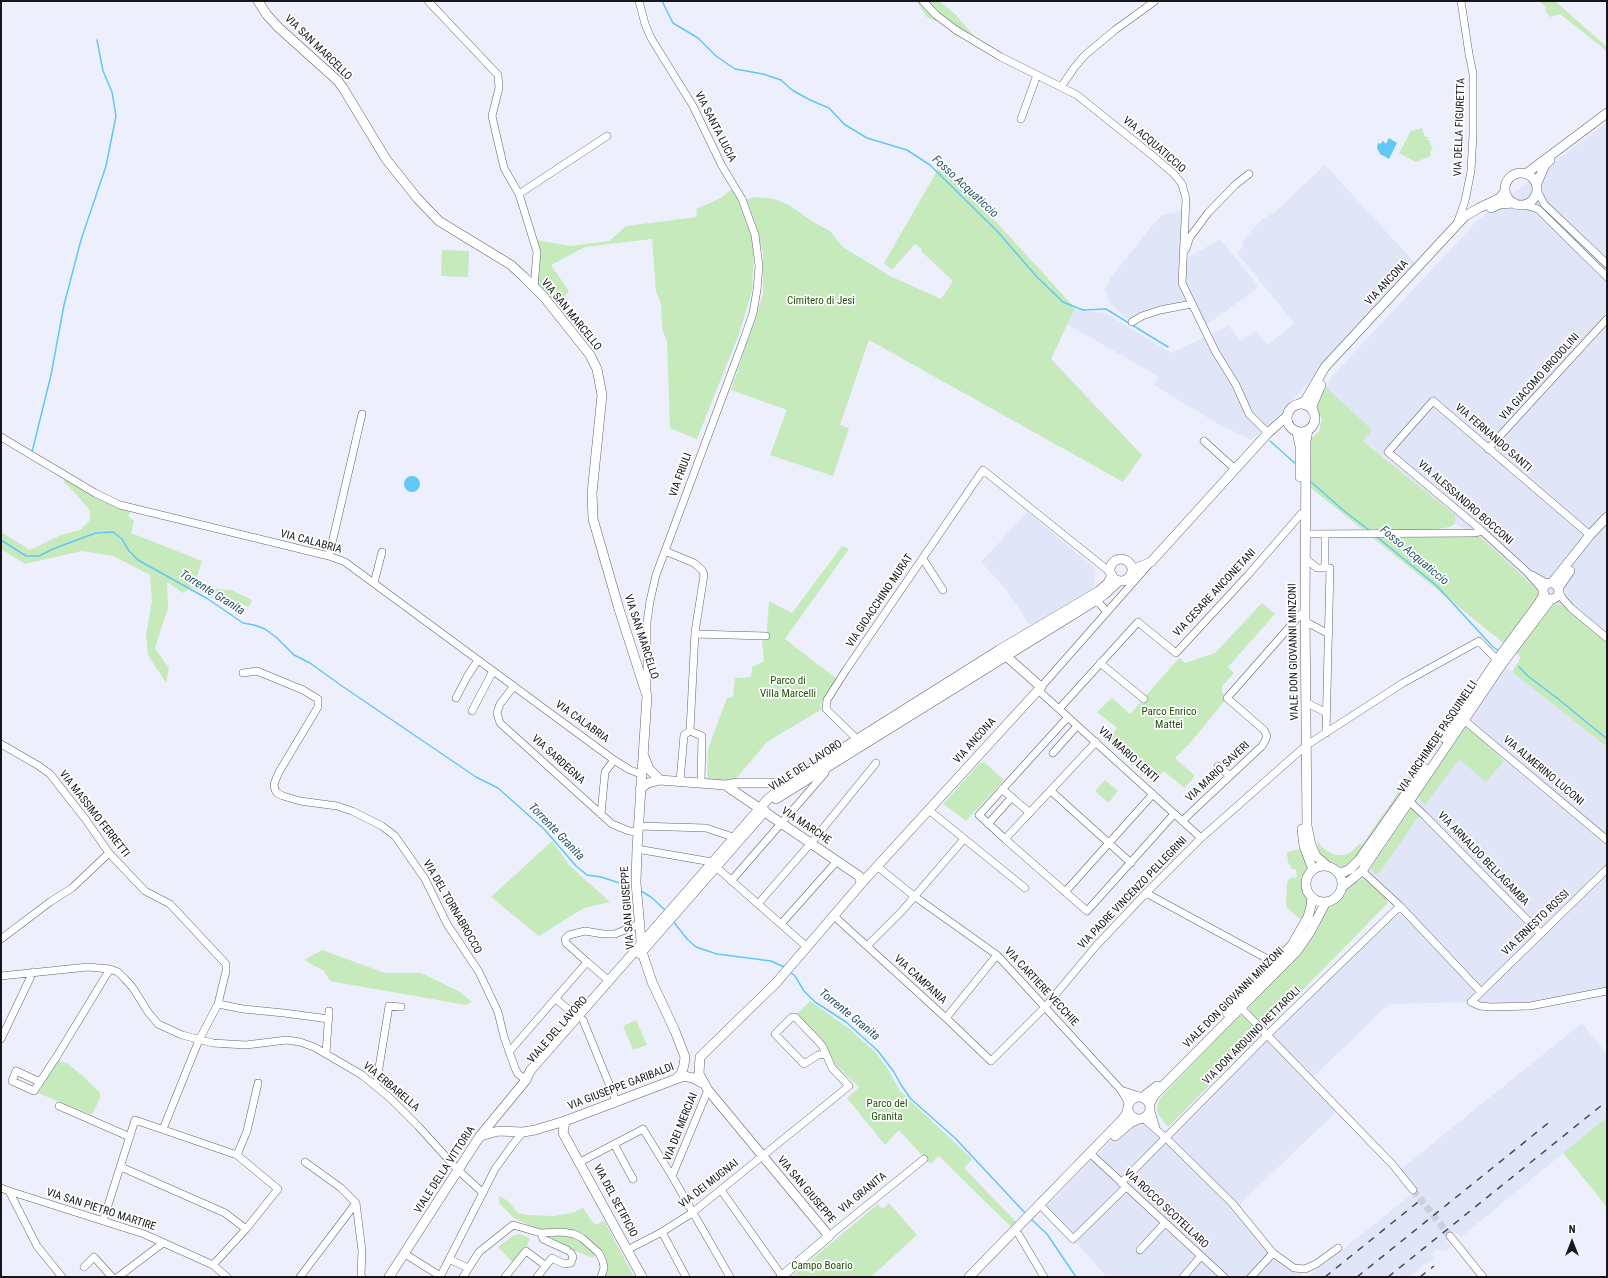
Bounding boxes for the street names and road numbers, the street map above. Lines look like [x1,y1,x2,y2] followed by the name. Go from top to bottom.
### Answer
[282,13,354,83] street label: VIA SAN MARCELLO
[1452,77,1468,177] street label: VIA DELLA FIGURETTA
[692,90,738,164] street label: VIA SANTA LUCIA
[1120,114,1188,176] street label: VIA ACQUATICCIO
[1363,258,1411,308] street label: VIA ANCONA
[538,277,604,353] street label: VIA SAN MARCELLO
[1497,331,1583,423] street label: VIA GIACOMO BRODOLINI
[1452,401,1534,475] street label: VIA FERNANDO SANTI
[667,451,695,499] street label: VIA FRIULI
[1415,458,1515,548] street label: VIA ALESSANDRO BOCCONI
[279,527,343,557] street label: VIA CALABRIA
[1171,546,1259,640] street label: VIA CESARE ANCONETANI
[844,552,916,650] street label: VIA GIOACCHINO MURAT
[1286,583,1302,721] street label: VIALE DON GIOVANNI MINZONI
[621,593,661,681] street label: VIA SAN MARCELLO
[1396,678,1480,796] street label: VIA ARCHIMEDE PASQUINELLI
[553,698,611,746] street label: VIA CALABRIA
[951,715,999,767] street label: VIA ANCONA
[1095,725,1161,785] street label: VIA MARIO LENTI
[529,733,587,787] street label: VIA SARDEGNA
[1500,733,1586,809] street label: VIA ALMERINO LUCONI
[767,737,845,795] street label: VIALE DEL LAVORO
[1183,739,1253,805] street label: VIA MARIO SAVERI
[56,768,132,860] street label: VIA MASSIMO FERRETTI
[779,805,833,847] street label: VIA MARCHE
[1435,809,1531,909] street label: VIA ARNALDO BELLAGAMBA
[1076,834,1190,952] street label: VIA PADRE VINCENZO PELLEGRINI
[420,858,484,956] street label: VIA DEL TORNABROCCO
[619,866,637,950] street label: VIA SAN GIUSEPPE
[1500,888,1572,958] street label: VIA ERNESTO ROSSI
[1001,945,1081,1029] street label: VIA CARTIERE VECCHIE
[1181,945,1287,1051] street label: VIALE DON GIOVANNI MINZONI
[891,953,949,1007] street label: VIA CAMPANIA
[1200,984,1304,1088] street label: VIA DON ARDUINO RETTAROLI
[525,994,591,1066] street label: VIALE DEL LAVORO
[360,1060,422,1114] street label: VIA ERBARELLA
[566,1061,676,1113] street label: VIA GIUSEPPE GARIBALDI
[661,1091,701,1163] street label: VIA DEI MERCIAI
[412,1124,478,1216] street label: VIALE DELLA VITTORIA
[774,1154,838,1226] street label: VIA SAN GIUSEPPE
[677,1157,741,1211] street label: VIA DEI MUGNAI
[590,1162,640,1240] street label: VIA DEL SETIFICIO
[1121,1166,1211,1252] street label: VIA ROCCO SCOTELLARO
[836,1170,890,1216] street label: VIA GRANITA
[45,1186,157,1234] street label: VIA SAN PIETRO MARTIRE

